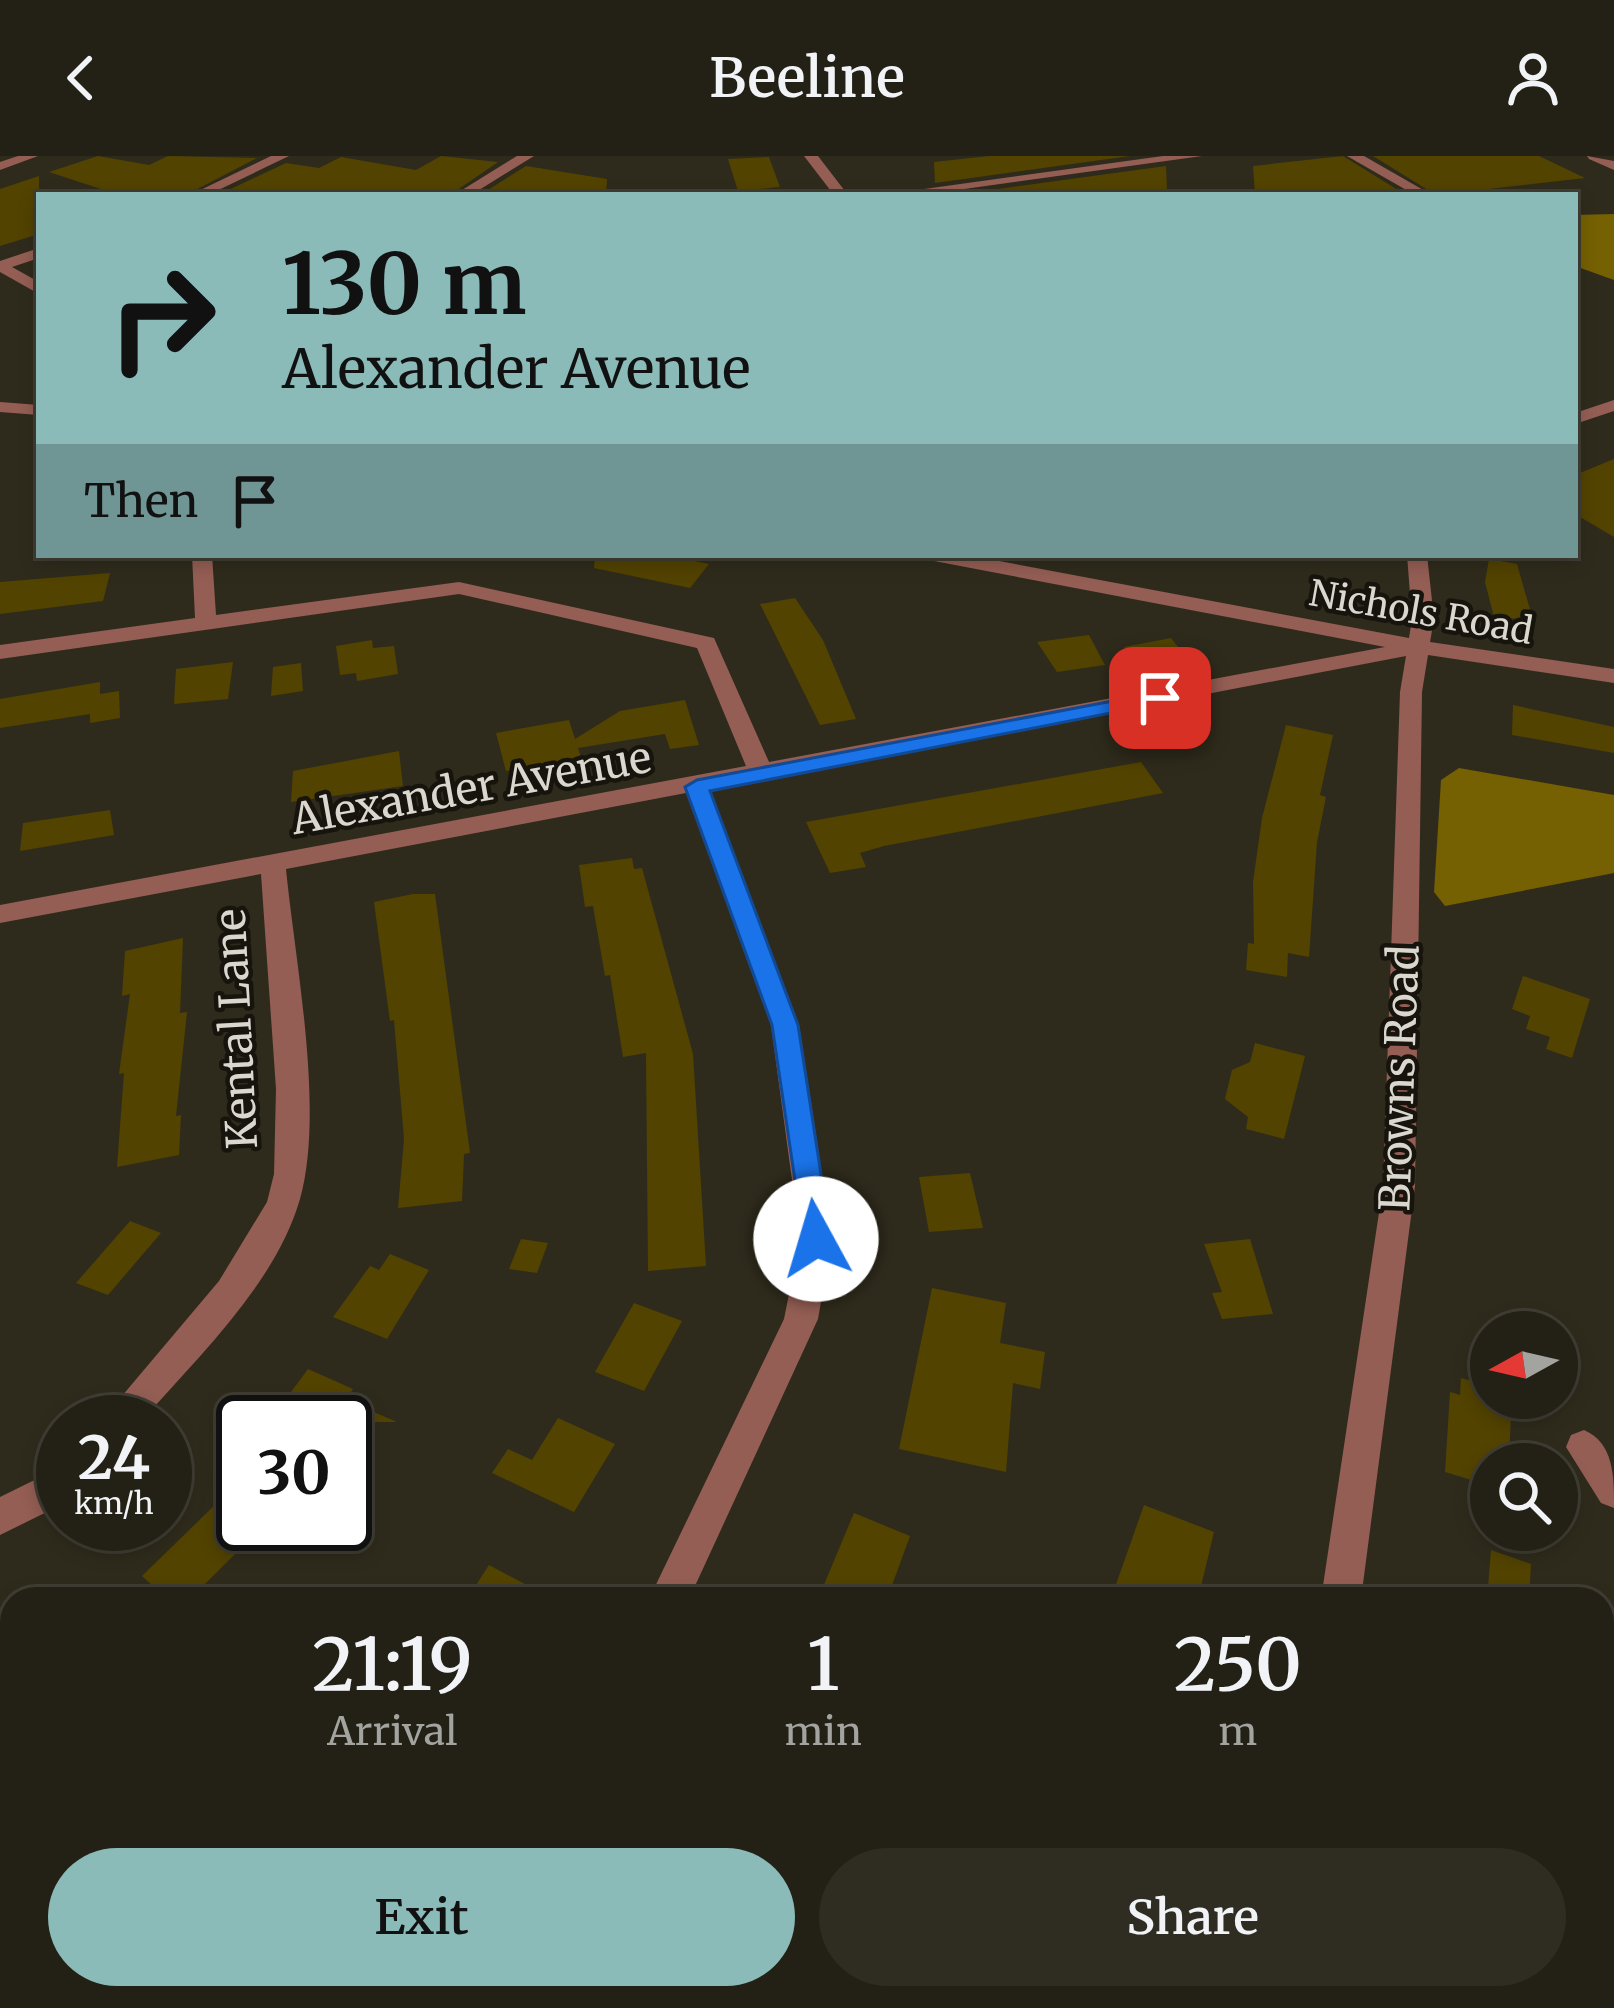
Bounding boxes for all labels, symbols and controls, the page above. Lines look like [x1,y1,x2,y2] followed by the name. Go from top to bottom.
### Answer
[709,44,905,112] text: Beeline
[48,45,114,111] icon: back
[1500,45,1566,111] icon: person
[282,231,526,337] text: 130 m
[84,240,240,396] icon: right
[282,335,751,403] text: Alexander Avenue
[222,468,288,534] icon: arrive
[84,473,198,529] text: Then
[1306,570,1536,654] street label: Nichols Road
[1109,647,1211,749] pin
[1127,665,1193,731] icon: arrive
[286,731,655,845] street label: Alexander Avenue
[204,908,268,1150] street label: Kental Lane
[1368,944,1430,1212] street label: Browns Road
[753,1176,879,1302] position arrow
[1470,1311,1578,1419] north arrow
[1470,1311,1578,1551] map controls
[216,1395,372,1551] speed limit sign: 30
[78,1420,150,1495] text: 24
[1470,1443,1578,1551] button: search
[74,1484,154,1522] text: km/h
[312,1619,473,1710] text: 21:19
[807,1619,840,1710] text: 1
[1174,1619,1302,1710] text: 250
[327,1707,457,1756] text: Arrival
[785,1707,862,1756] text: min
[1219,1707,1257,1756] text: m
[48,1848,795,1986] button: Exit
[819,1848,1566,1986] button: Share

